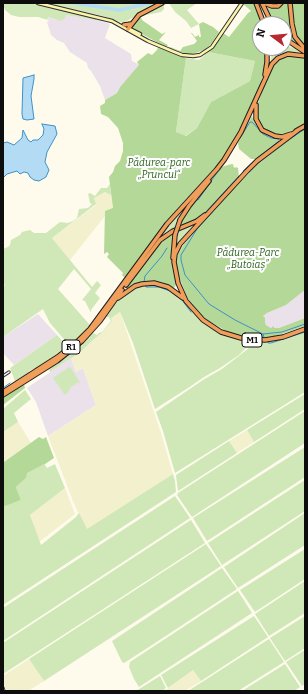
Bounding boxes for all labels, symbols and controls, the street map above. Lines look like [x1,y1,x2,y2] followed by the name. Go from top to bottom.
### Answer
[252,16,292,56] north arrow
[254,27,268,39] text: N
[128,157,190,180] park label: Pădurea-parc „Pruncul“
[217,247,279,270] park label: Pădurea-Parc „Butoiaș”
[242,333,262,347] road number: M1
[62,340,80,354] road number: R1

